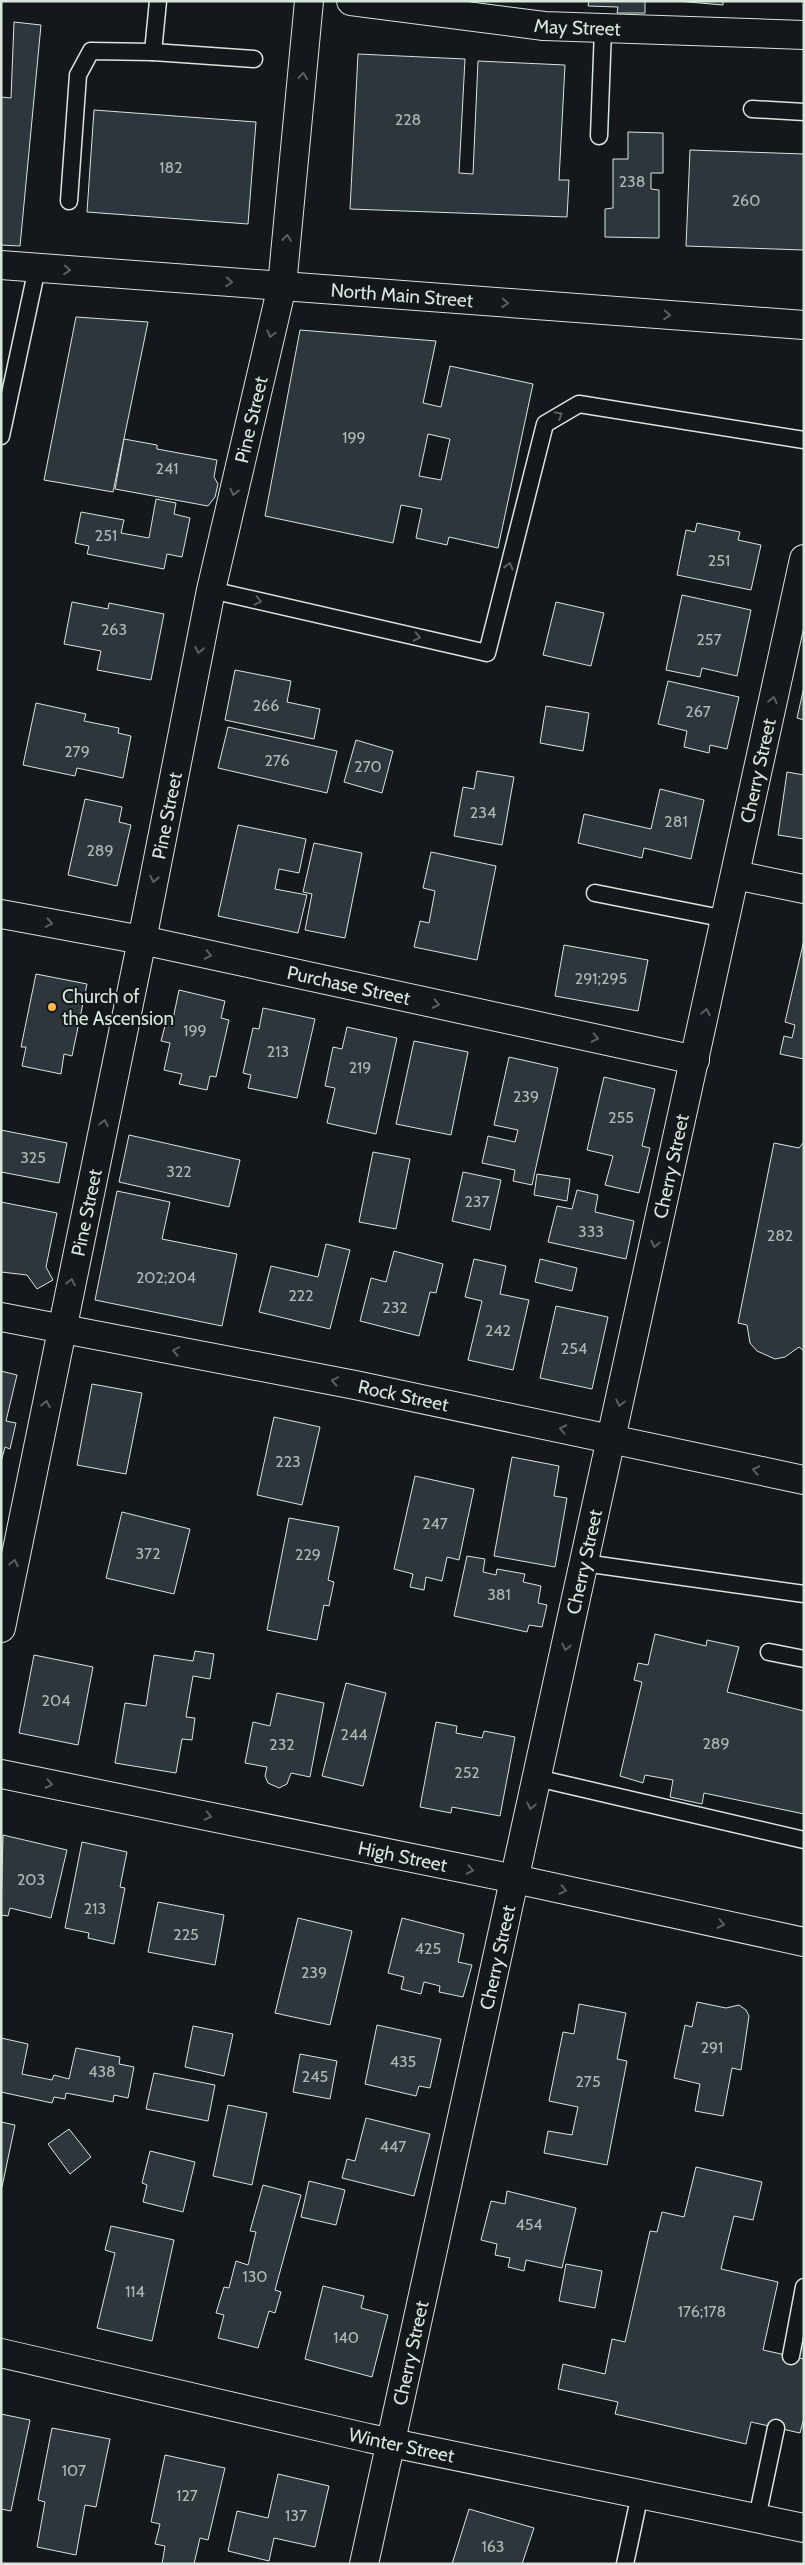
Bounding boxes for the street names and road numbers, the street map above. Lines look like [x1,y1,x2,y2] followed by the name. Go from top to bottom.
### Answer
[533,14,622,41] street label: May Street
[330,279,475,312] street label: North Main Street
[230,374,273,465] street label: Pine Street
[735,716,781,825] street label: Cherry Street
[147,770,187,861] street label: Pine Street
[285,961,413,1010] street label: Purchase Street
[649,1111,694,1221] street label: Cherry Street
[66,1167,107,1258] street label: Pine Street
[356,1375,451,1417] street label: Rock Street
[562,1507,607,1616] street label: Cherry Street
[356,1836,450,1877] street label: High Street
[475,1902,520,2012] street label: Cherry Street
[388,2298,434,2408] street label: Cherry Street
[346,2423,457,2468] street label: Winter Street

